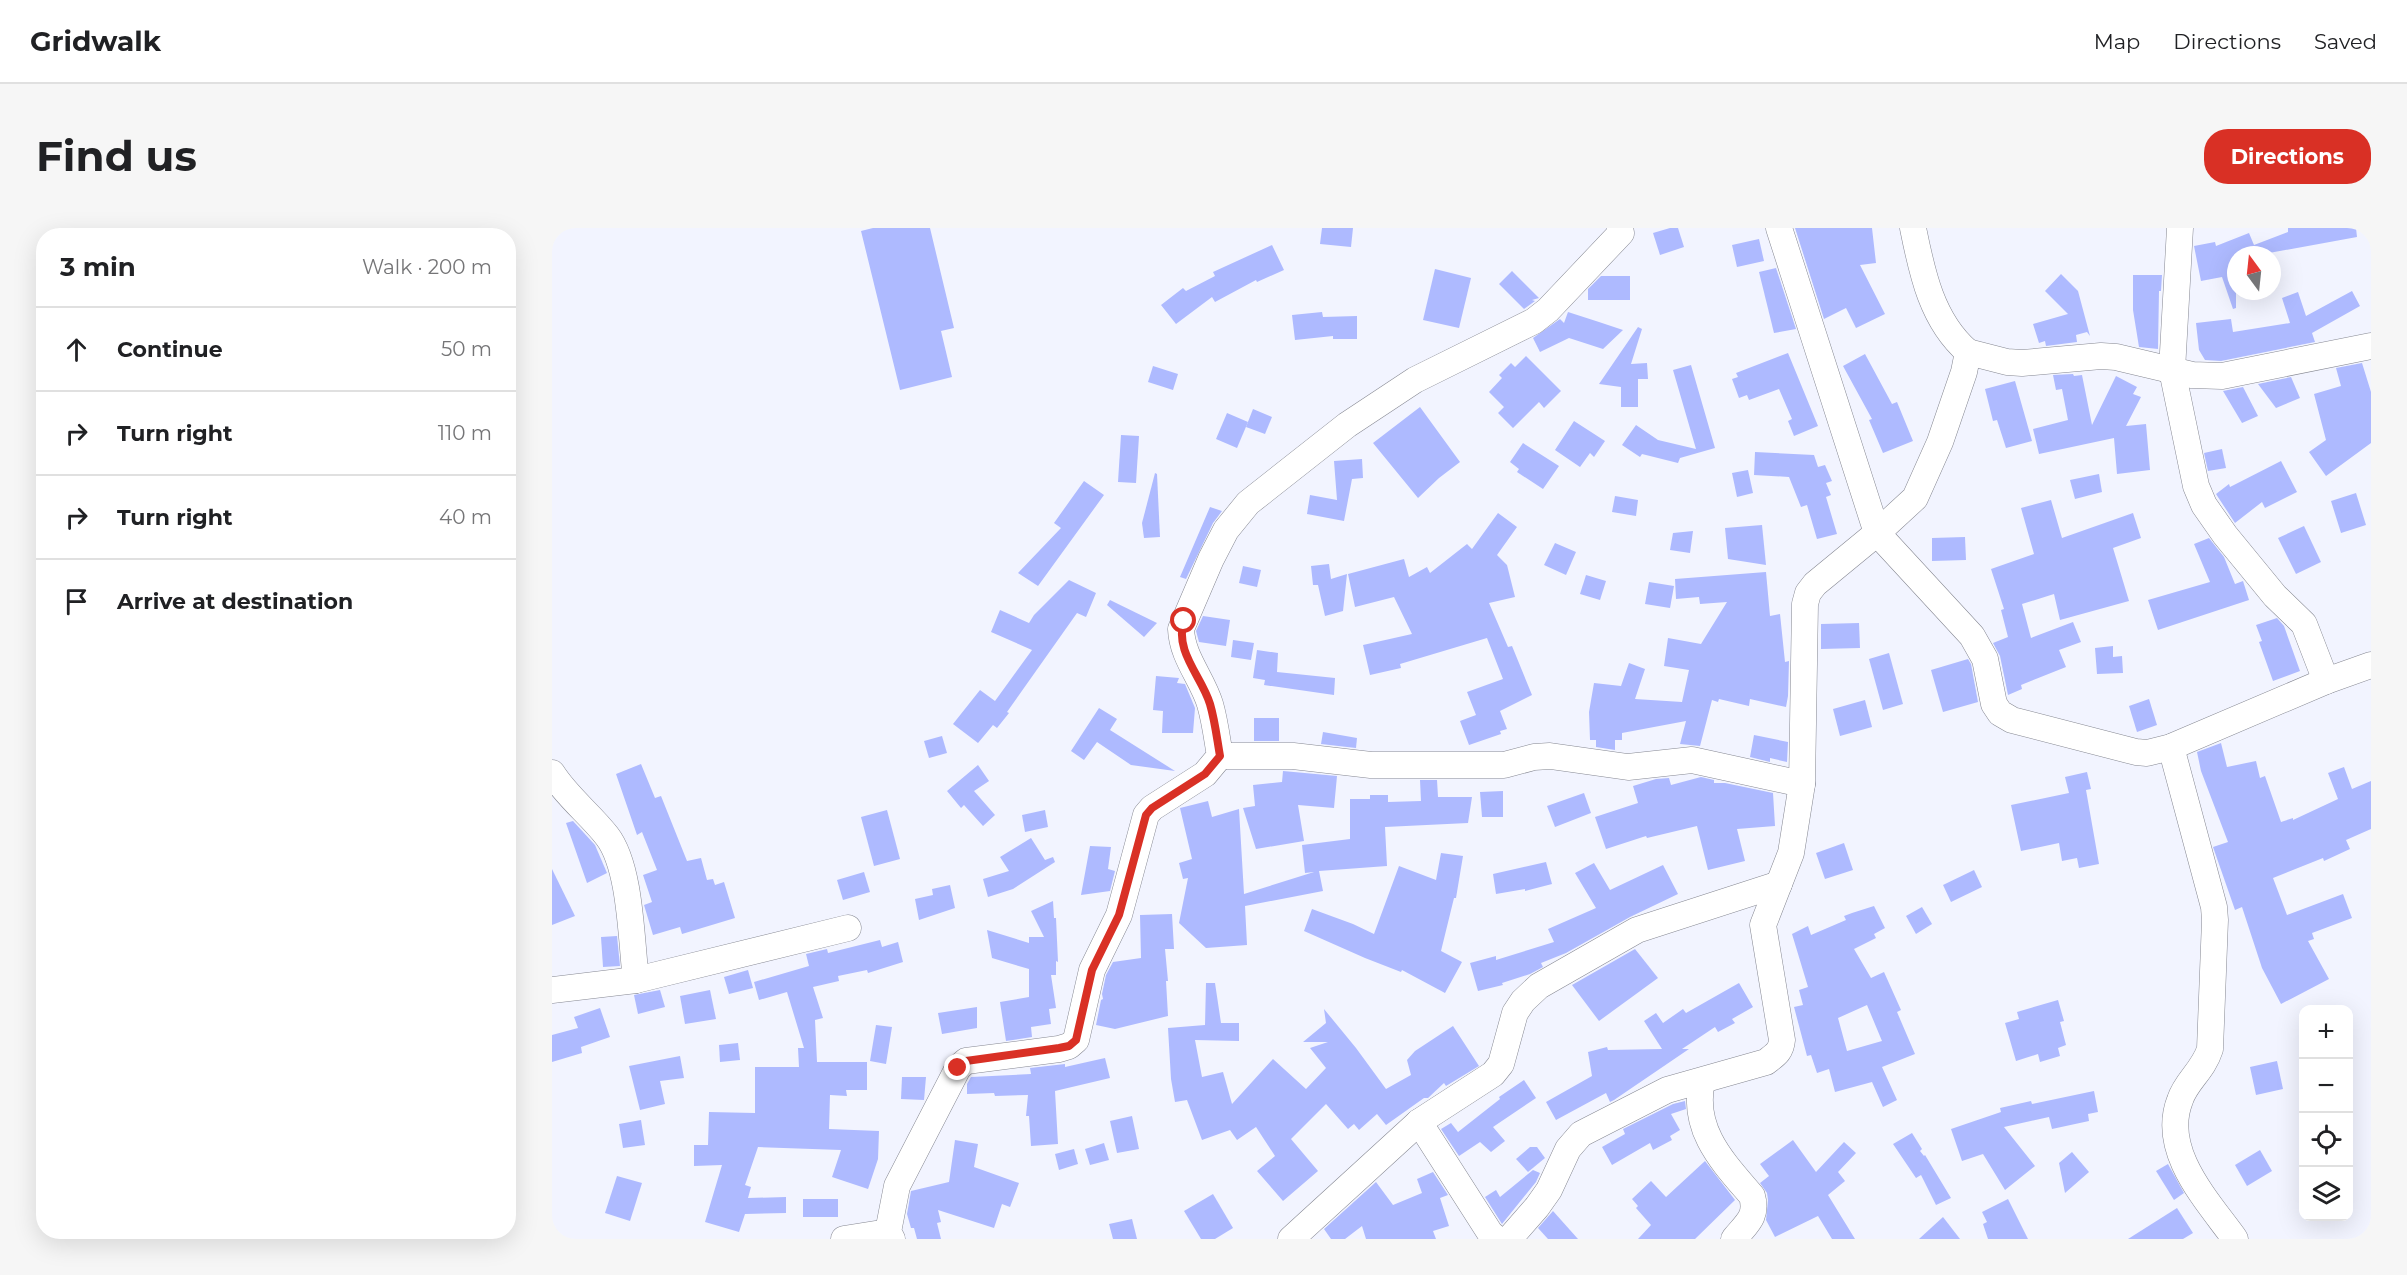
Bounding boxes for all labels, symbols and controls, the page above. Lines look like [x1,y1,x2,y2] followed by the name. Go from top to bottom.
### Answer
[30,24,161,58] text: Gridwalk
[2094,29,2140,54] text: Map
[2173,29,2281,54] text: Directions
[2314,29,2377,54] text: Saved
[2204,129,2371,184] button: Directions
[36,130,197,182] text: Find us
[2227,246,2281,300] north arrow
[60,251,136,283] text: 3 min
[362,255,492,279] text: Walk · 200 m
[60,333,93,366] icon: ahead
[117,336,223,363] text: Continue
[441,337,492,361] text: 50 m
[60,417,93,450] icon: right
[117,420,232,447] text: Turn right
[438,421,492,445] text: 110 m
[60,501,93,534] icon: right
[117,504,232,531] text: Turn right
[439,505,492,529] text: 40 m
[60,585,93,618] icon: arrive
[117,588,353,615] text: Arrive at destination
[1170,607,1196,633] route start
[2299,1005,2353,1221] map controls
[2299,1005,2353,1059] button: +
[944,1054,970,1080] route end
[2299,1059,2353,1113] button: −
[2299,1113,2353,1167] button: locate
[2299,1167,2353,1221] button: layers

